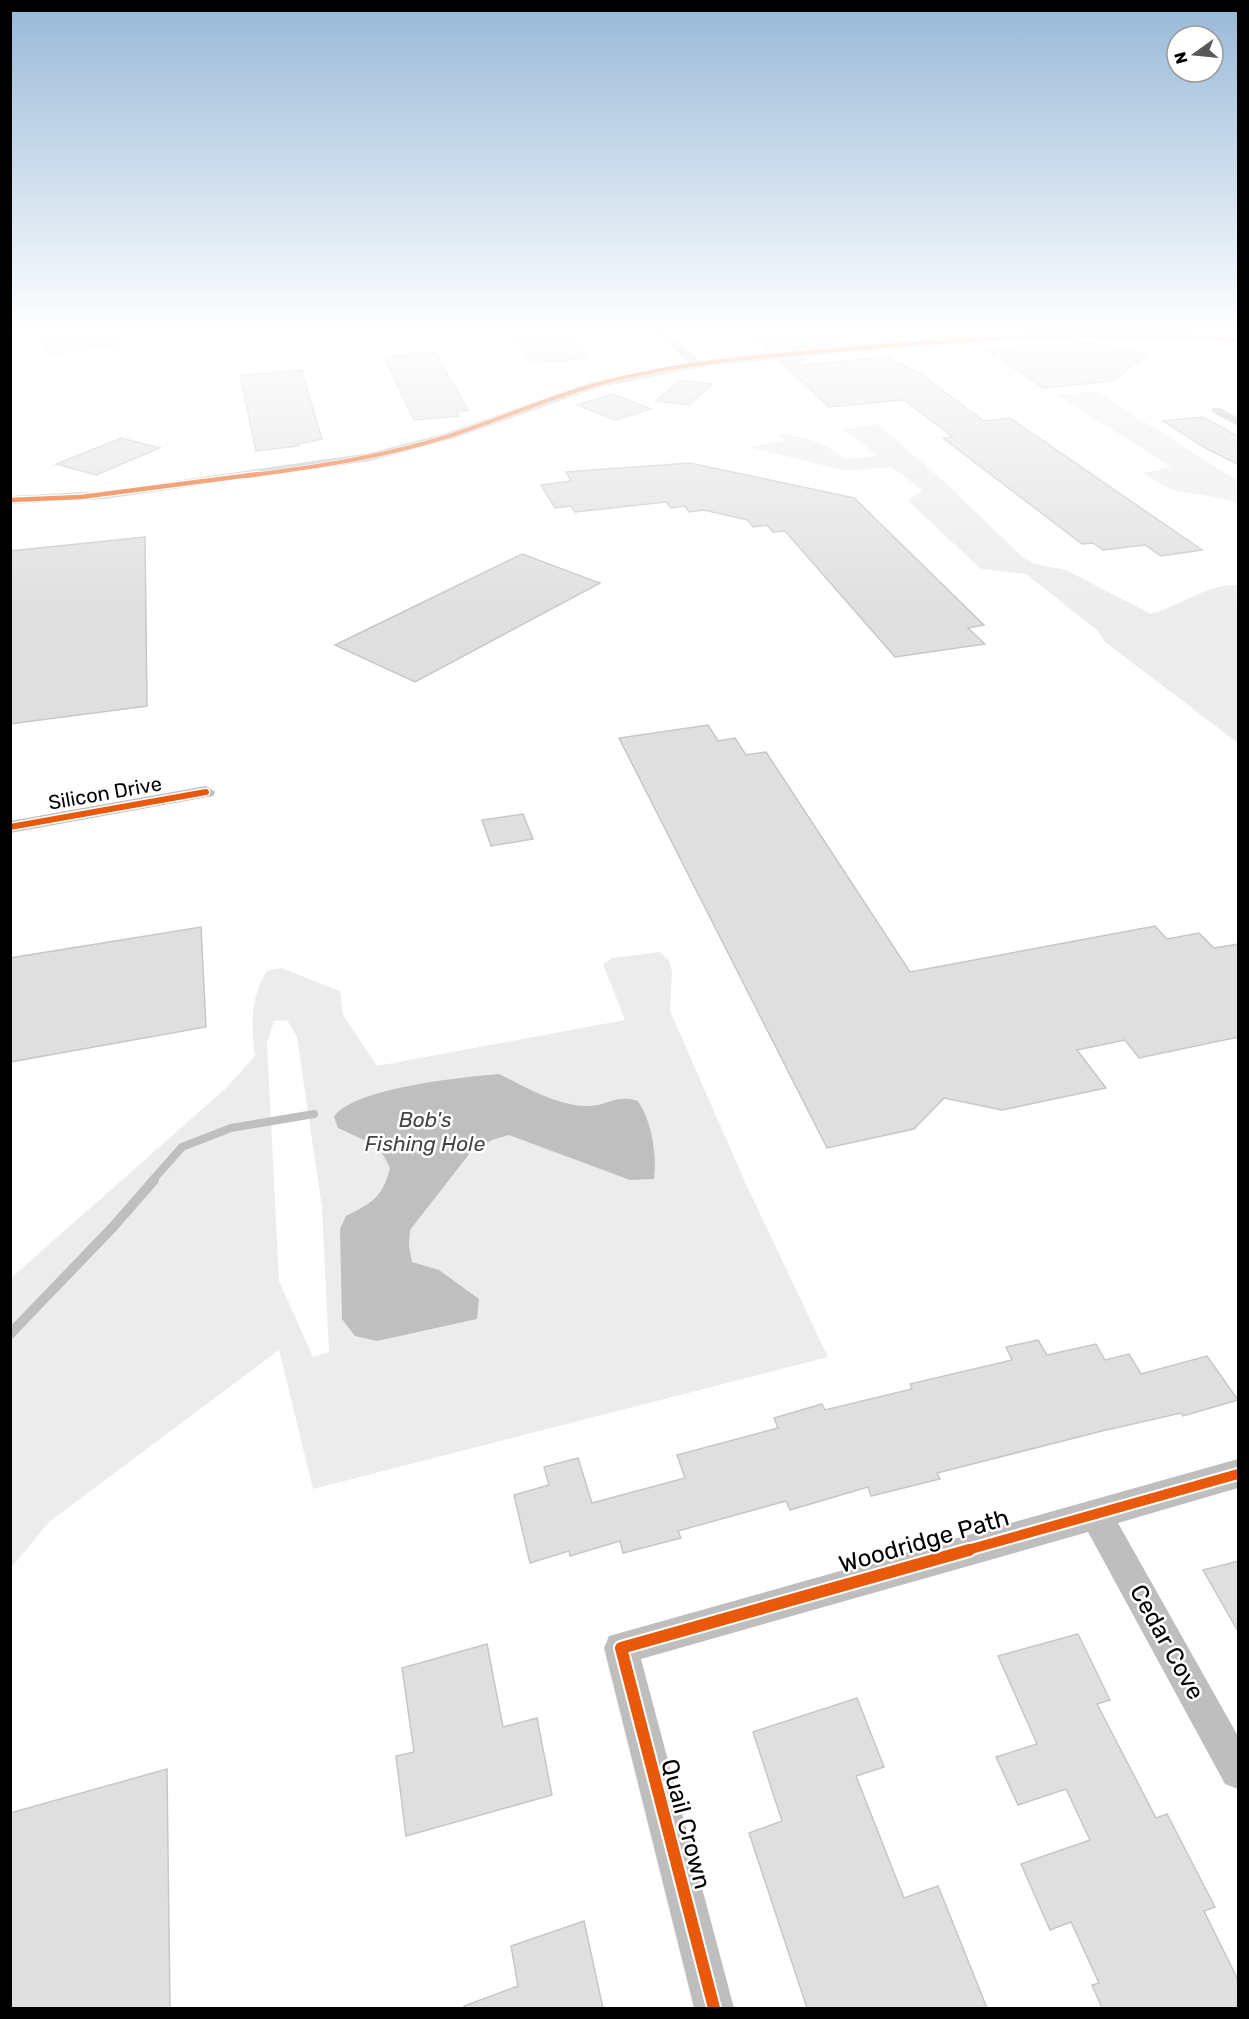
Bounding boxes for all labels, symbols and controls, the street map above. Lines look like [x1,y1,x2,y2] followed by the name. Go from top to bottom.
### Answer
[1165,24,1225,84] north arrow
[1170,50,1192,66] text: N
[46,771,164,815] street label: Silicon Drive
[365,1107,485,1156] water label: Bob's Fishing Hole
[836,1503,1012,1579] street label: Woodridge Path
[1124,1580,1210,1704] street label: Cedar Cove
[655,1756,717,1892] street label: Quail Crown

